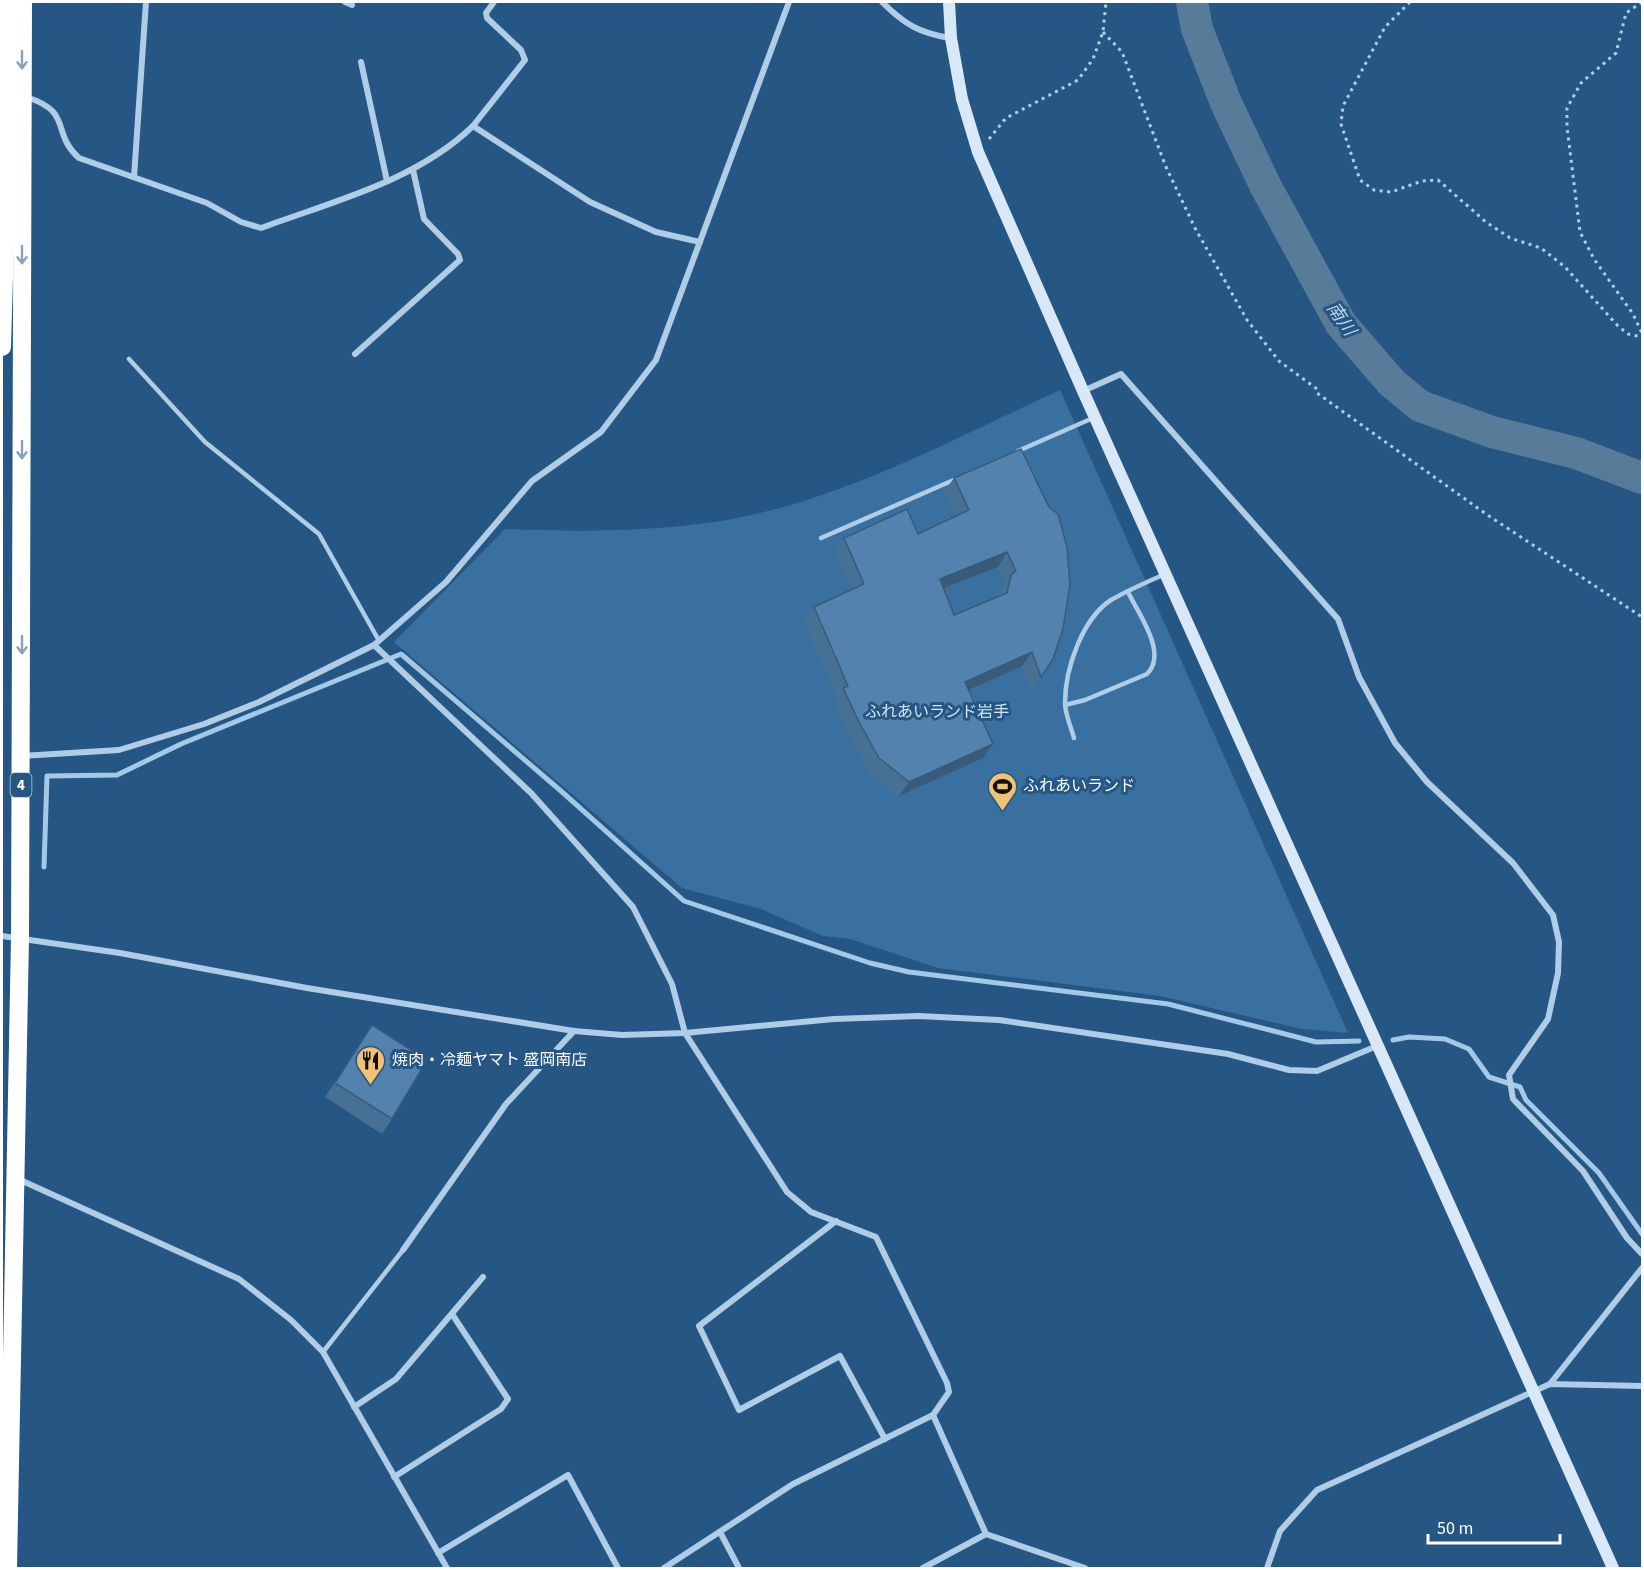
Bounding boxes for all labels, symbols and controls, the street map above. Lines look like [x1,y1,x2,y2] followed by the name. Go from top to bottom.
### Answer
[16,49,28,69] one-way arrow
[16,244,28,264] one-way arrow
[1321,297,1363,343] water label: 南川
[16,439,28,459] one-way arrow
[16,634,28,654] one-way arrow
[865,701,1009,723] park label: ふれあいランド岩手
[986,770,1018,812] sports icon: ふれあいランド
[10,773,32,797] road number: 4
[1023,775,1135,797] place label: ふれあいランド
[355,1044,387,1086] restaurant icon: 焼肉・冷麺ヤマト 盛岡南店
[392,1049,587,1071] place label: 焼肉・冷麺ヤマト 盛岡南店
[1428,1507,1560,1545] scale bar
[1437,1516,1473,1541] text: 50 m

